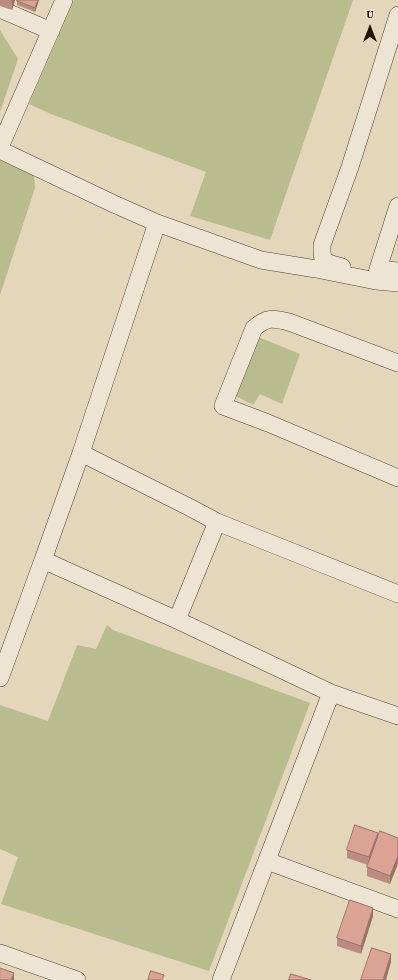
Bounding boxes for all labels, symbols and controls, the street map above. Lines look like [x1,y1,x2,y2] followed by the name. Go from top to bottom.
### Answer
[350,8,390,48] north arrow
[366,8,374,23] text: U

